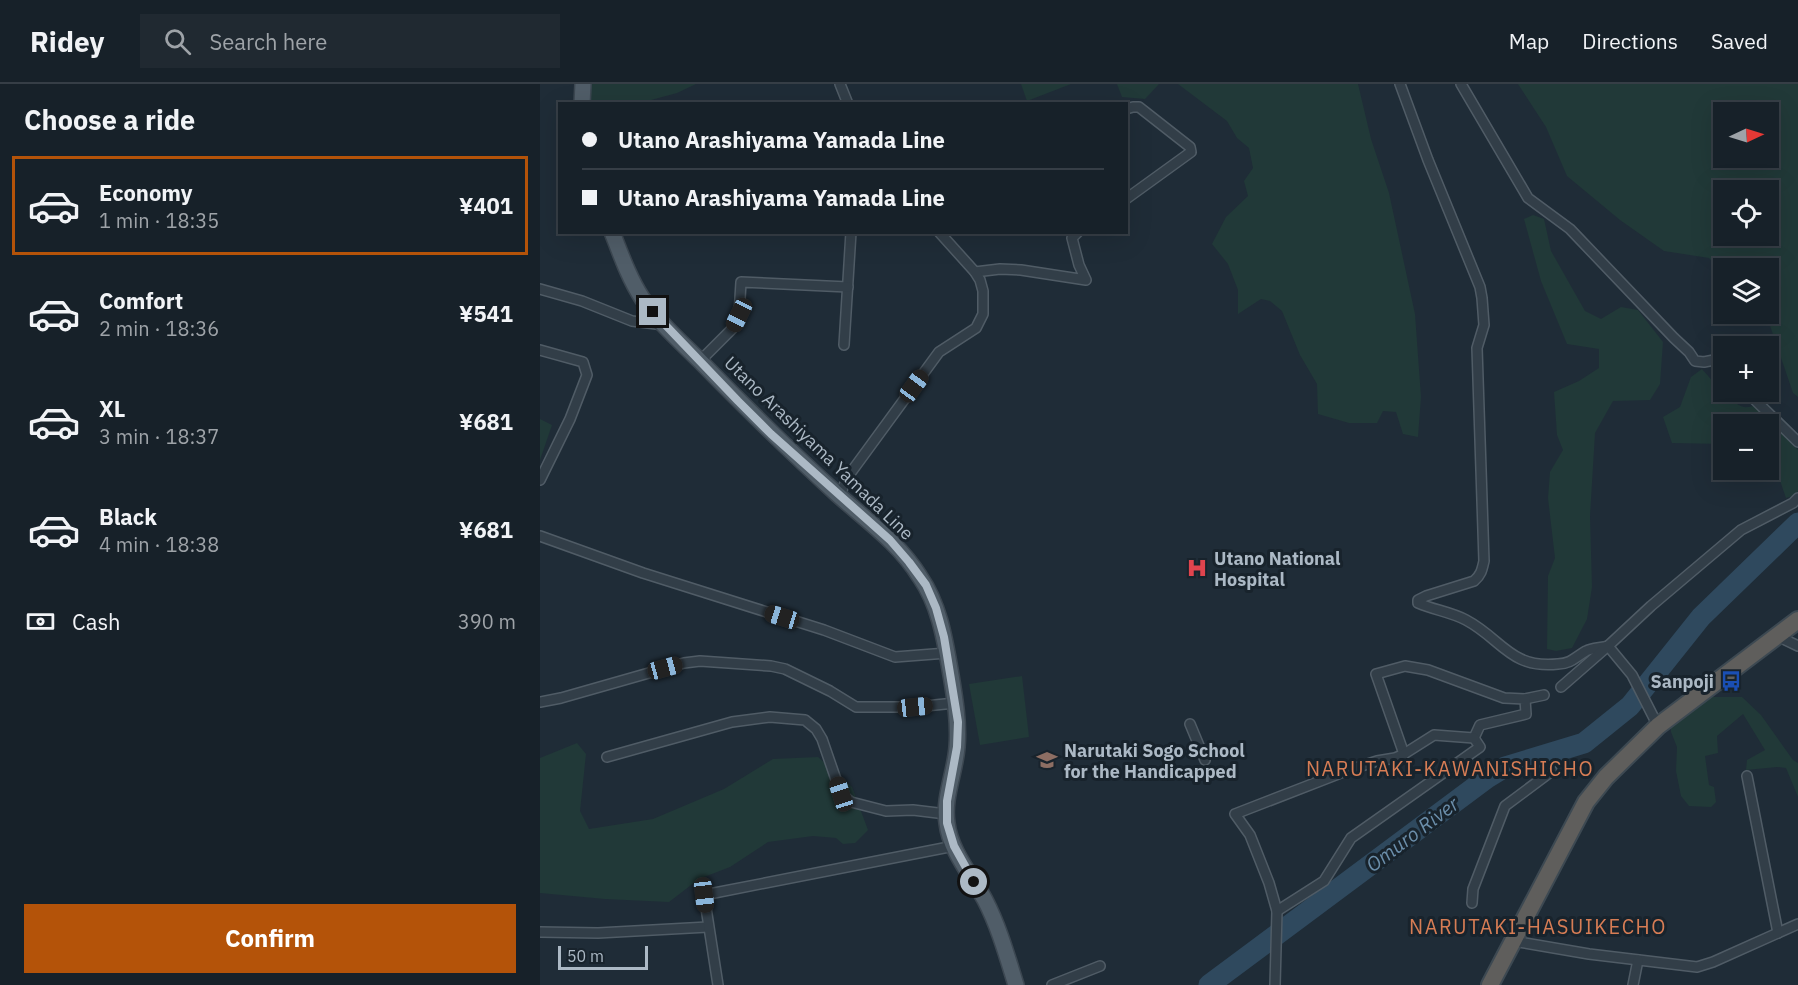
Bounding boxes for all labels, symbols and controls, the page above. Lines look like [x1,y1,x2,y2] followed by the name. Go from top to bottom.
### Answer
[140,14,560,68] search box
[30,23,104,60] text: Ridey
[161,25,194,58] icon: search
[209,27,327,56] text: Search here
[1509,27,1549,55] text: Map
[1582,27,1678,55] text: Directions
[1711,27,1768,55] text: Saved
[24,102,195,137] text: Choose a ride
[1713,102,1779,168] north arrow
[1713,102,1779,480] map controls
[618,125,945,154] text: Utano Arashiyama Yamada Line
[99,178,193,207] text: Economy
[27,179,81,233] icon: car
[1713,180,1779,246] button: locate
[618,183,945,212] text: Utano Arashiyama Yamada Line
[459,191,513,220] text: ¥401
[99,207,219,234] text: 1 min · 18:35
[1713,258,1779,324] button: layers
[99,286,183,315] text: Comfort
[27,287,81,341] icon: car
[723,295,755,335] car
[639,298,666,325] route end
[459,299,513,328] text: ¥541
[99,315,219,342] text: 2 min · 18:36
[1713,336,1779,402] button: +
[720,351,919,545] street label: Utano Arashiyama Yamada Line
[896,366,932,406] car
[99,394,125,423] text: XL
[27,395,81,449] icon: car
[459,407,513,436] text: ¥681
[1713,414,1779,480] button: −
[99,423,219,450] text: 3 min · 18:37
[99,502,157,531] text: Black
[27,503,81,557] icon: car
[459,515,513,544] text: ¥681
[99,531,219,558] text: 4 min · 18:38
[1214,547,1341,591] place label: Utano National Hospital
[1185,556,1209,580] hospital icon: Utano National Hospital
[762,603,802,631] car
[24,605,57,638] icon: cash
[72,607,121,636] text: Cash
[458,608,516,635] text: 390 m
[645,655,685,681] car
[1719,669,1743,693] bus stop icon: Sanpoji
[1650,670,1714,693] place label: Sanpoji
[896,696,934,718] car
[1064,739,1245,783] place label: Narutaki Sogo School for the Handicapped
[1035,748,1059,772] school or university icon: Narutaki Sogo School for the Handicapped
[1306,755,1594,782] district label: NARUTAKI-KAWANISHICHO
[827,774,855,814] car
[1360,790,1464,878] water label: Omuro River
[960,868,987,895] route start
[693,876,715,914] car
[24,904,516,973] button: Confirm
[1409,913,1667,940] district label: NARUTAKI-HASUIKECHO
[558,943,648,970] scale bar
[567,946,604,966] text: 50 m

